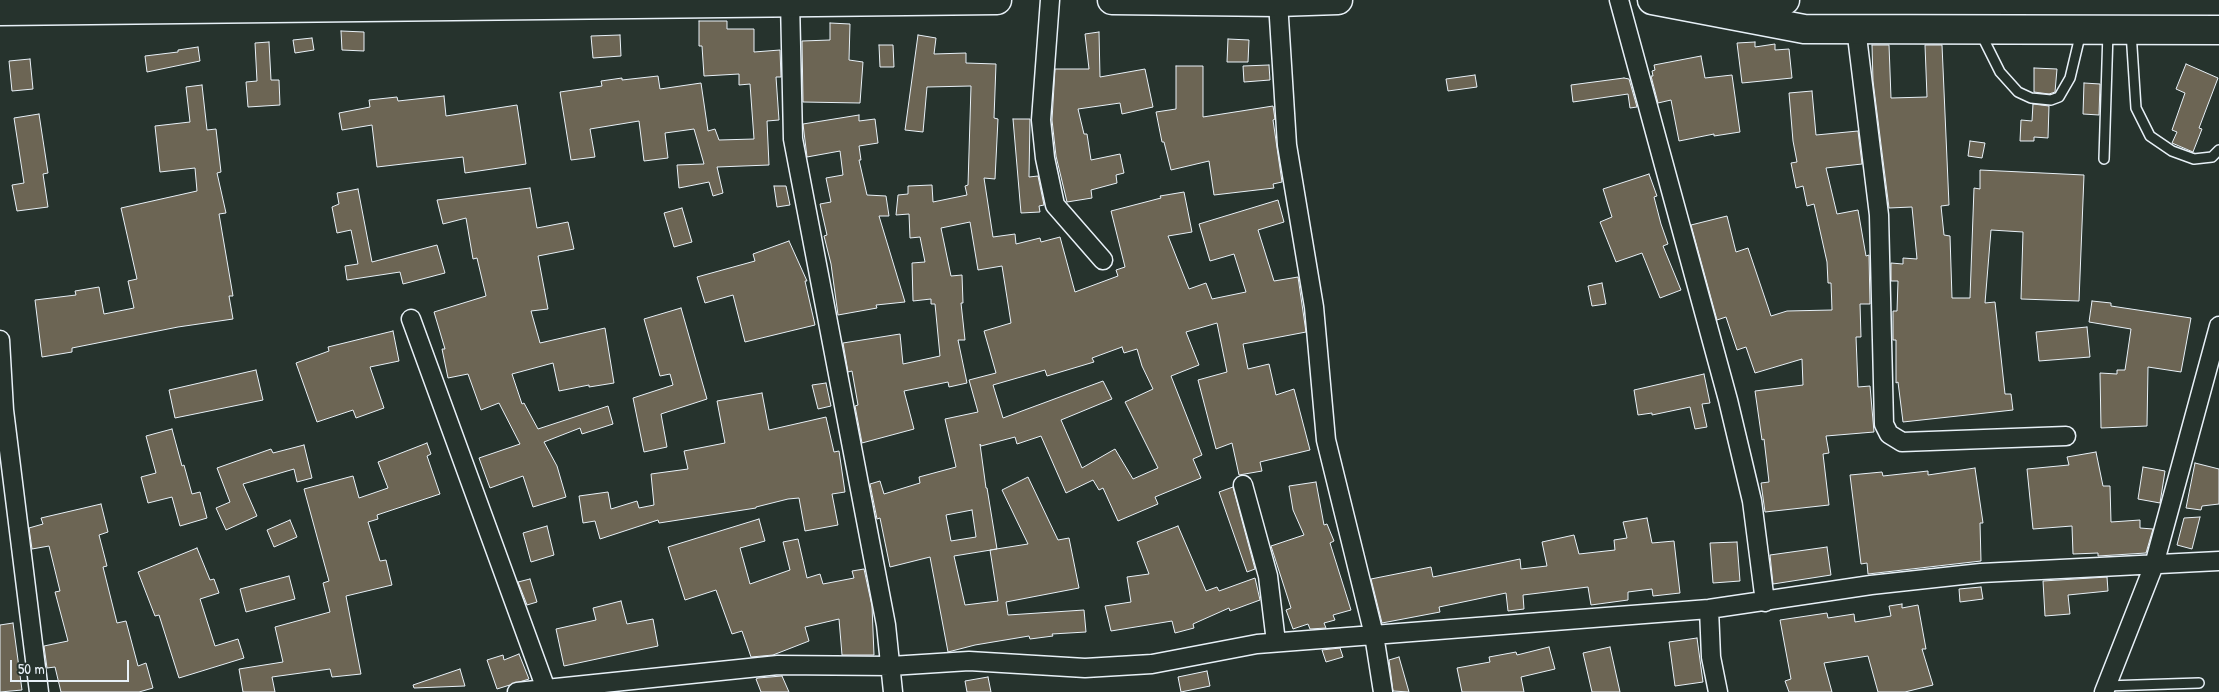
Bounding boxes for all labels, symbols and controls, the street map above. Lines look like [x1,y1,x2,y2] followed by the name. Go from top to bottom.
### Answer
[12,650,131,682] scale bar
[18,658,45,679] text: 50 m

